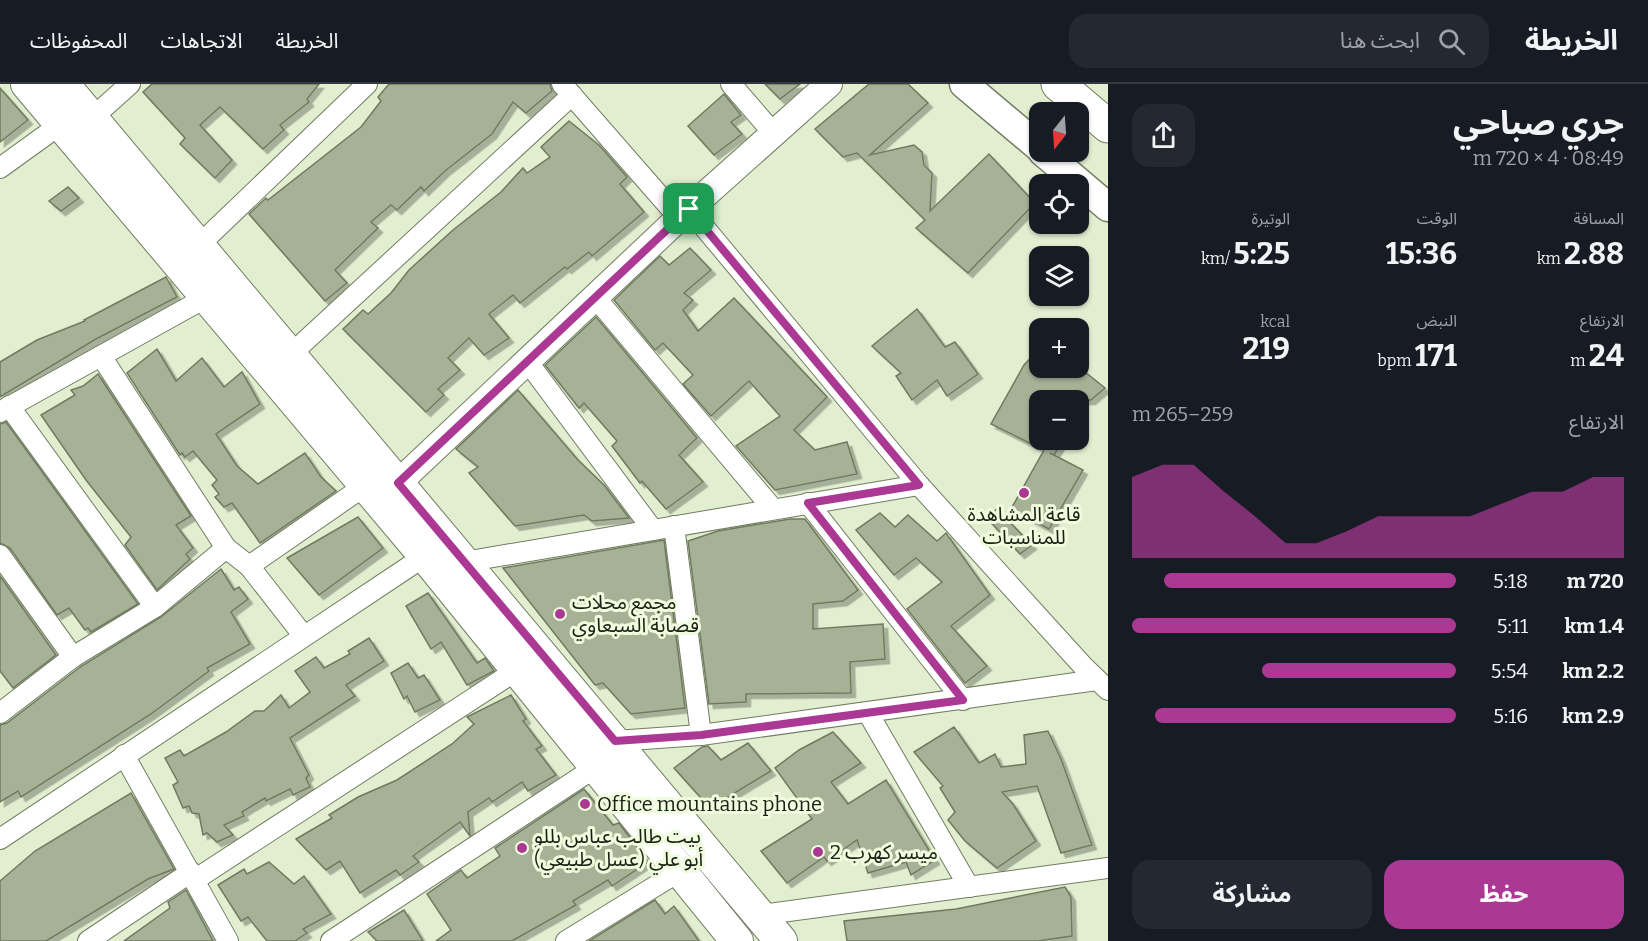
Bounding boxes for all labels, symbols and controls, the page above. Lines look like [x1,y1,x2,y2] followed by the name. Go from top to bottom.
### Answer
[1069,14,1489,68] search box
[1525,24,1618,57] text: الخريطة
[1435,25,1468,58] icon: search
[1340,27,1420,54] text: ابحث هنا
[30,28,127,54] text: المحفوظات
[160,28,242,54] text: الاتجاهات
[275,28,338,54] text: الخريطة
[1029,102,1089,162] north arrow
[1029,102,1089,450] map controls
[1453,103,1624,143] text: جري صباحي
[1132,104,1195,167] button: share
[1473,146,1624,170] text: 08:49 · 4 × 720 m
[1029,174,1089,234] button: locate
[663,183,714,234] pin
[672,192,705,225] icon: arrive
[1252,209,1290,228] text: الوتيرة
[1417,209,1457,228] text: الوقت
[1574,209,1624,228] text: المسافة
[1233,236,1290,272] text: 5:25
[1386,236,1457,272] text: 15:36
[1564,236,1624,272] text: 2.88
[1029,246,1089,306] button: layers
[1201,249,1233,268] text: /km
[1537,249,1564,268] text: km
[1416,311,1457,330] text: النبض
[1580,311,1624,330] text: الارتفاع
[1260,312,1290,331] text: kcal
[1029,318,1089,378] button: +
[1242,331,1290,367] text: 219
[1415,338,1457,374] text: 171
[1589,338,1624,374] text: 24
[1378,351,1415,370] text: bpm
[1570,351,1589,370] text: m
[1029,390,1089,450] button: −
[1132,402,1234,426] text: 259–265 m
[1569,410,1624,434] text: الارتفاع
[1017,486,1031,500] marker: قاعة المشاهدة للمناسبات
[967,502,1081,549] place label: قاعة المشاهدة للمناسبات
[1493,569,1528,593] text: 5:18
[1567,569,1624,593] text: 720 m
[572,590,699,641] place label: مجمع محلات قصابة السبعاوي
[553,607,567,621] marker: مجمع محلات قصابة السبعاوي
[1497,614,1528,638] text: 5:11
[1564,614,1624,638] text: 1.4 km
[1491,659,1528,683] text: 5:54
[1562,659,1624,683] text: 2.2 km
[1493,704,1528,728] text: 5:16
[1562,704,1624,728] text: 2.9 km
[597,792,822,816] place label: Office mountains phone
[578,797,592,811] marker: Office mountains phone
[534,824,703,875] place label: بيت طالب عباس بللو أبو علي (عسل طبيعي)
[830,840,938,864] place label: ميسر كهرب 2
[515,841,529,855] marker: بيت طالب عباس بللو أبو علي (عسل طبيعي)
[811,845,825,859] marker: ميسر كهرب 2
[1132,860,1372,929] button: مشاركة
[1384,860,1624,929] button: حفظ

